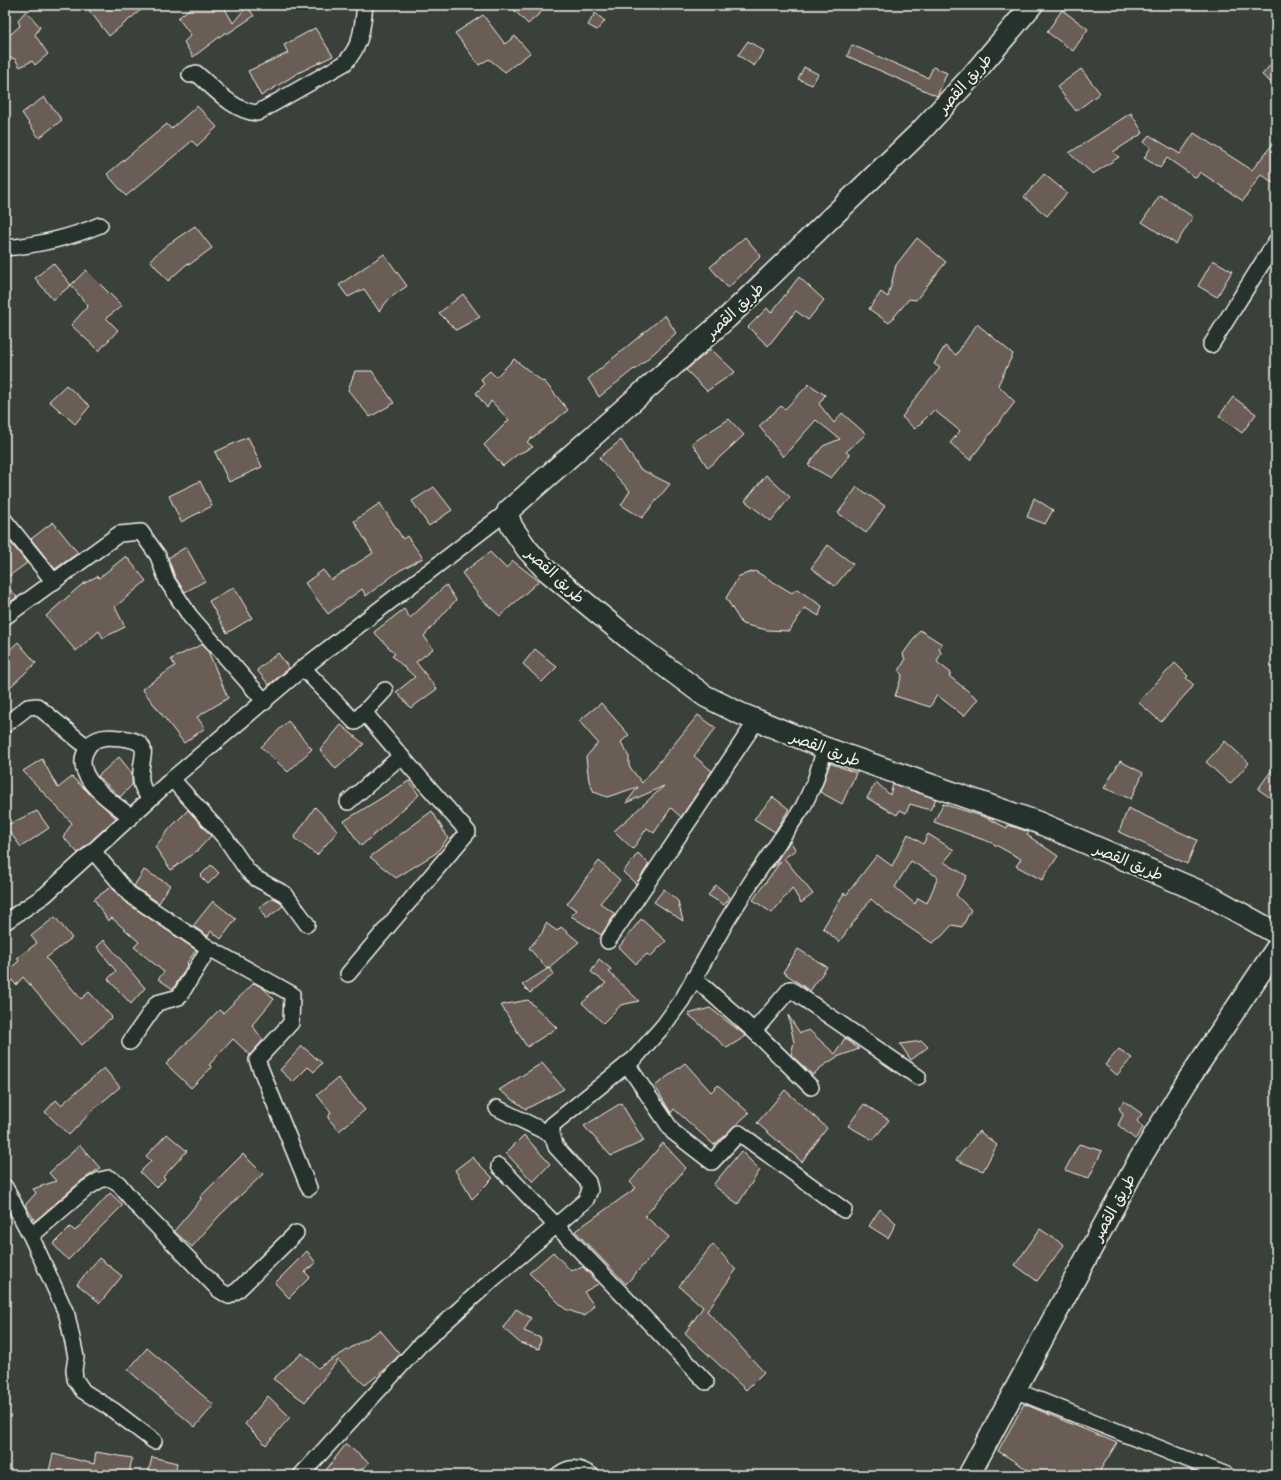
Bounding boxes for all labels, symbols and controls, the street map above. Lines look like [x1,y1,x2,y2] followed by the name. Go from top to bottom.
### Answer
[931,49,999,121] street label: طريق القصر
[699,278,770,347] street label: طريق القصر
[518,541,590,610] street label: طريق القصر
[785,725,864,774] street label: طريق القصر
[1088,837,1167,888] street label: طريق القصر
[1085,1170,1143,1248] street label: طريق القصر

